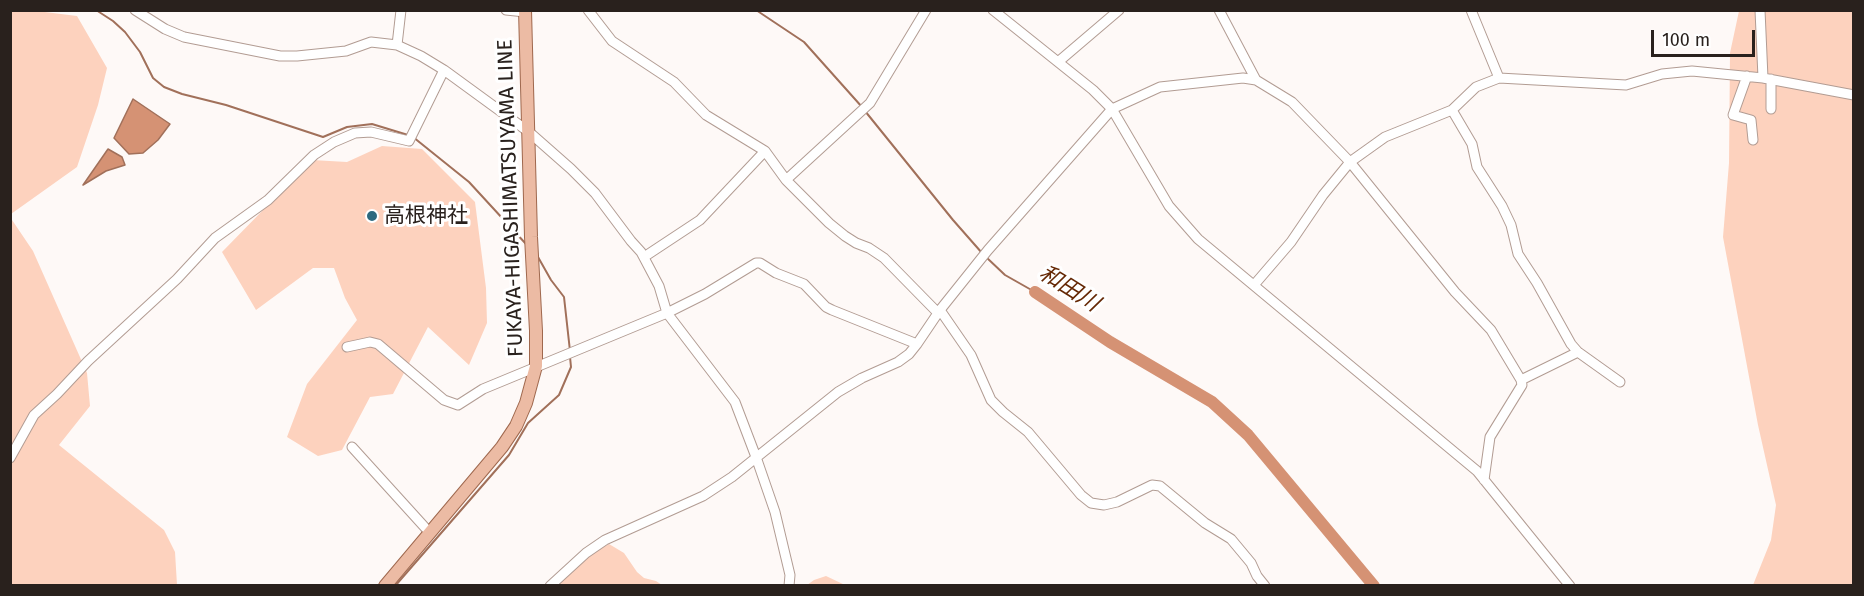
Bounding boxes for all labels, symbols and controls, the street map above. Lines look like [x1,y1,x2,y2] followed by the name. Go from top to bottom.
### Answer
[1654,18,1758,56] scale bar
[1662,29,1710,51] text: 100 m
[493,39,529,357] street label: FUKAYA-HIGASHIMATSUYAMA LINE
[384,203,468,229] place label: 高根神社
[365,209,379,223] marker: 高根神社
[1034,260,1104,318] water label: 和田川

